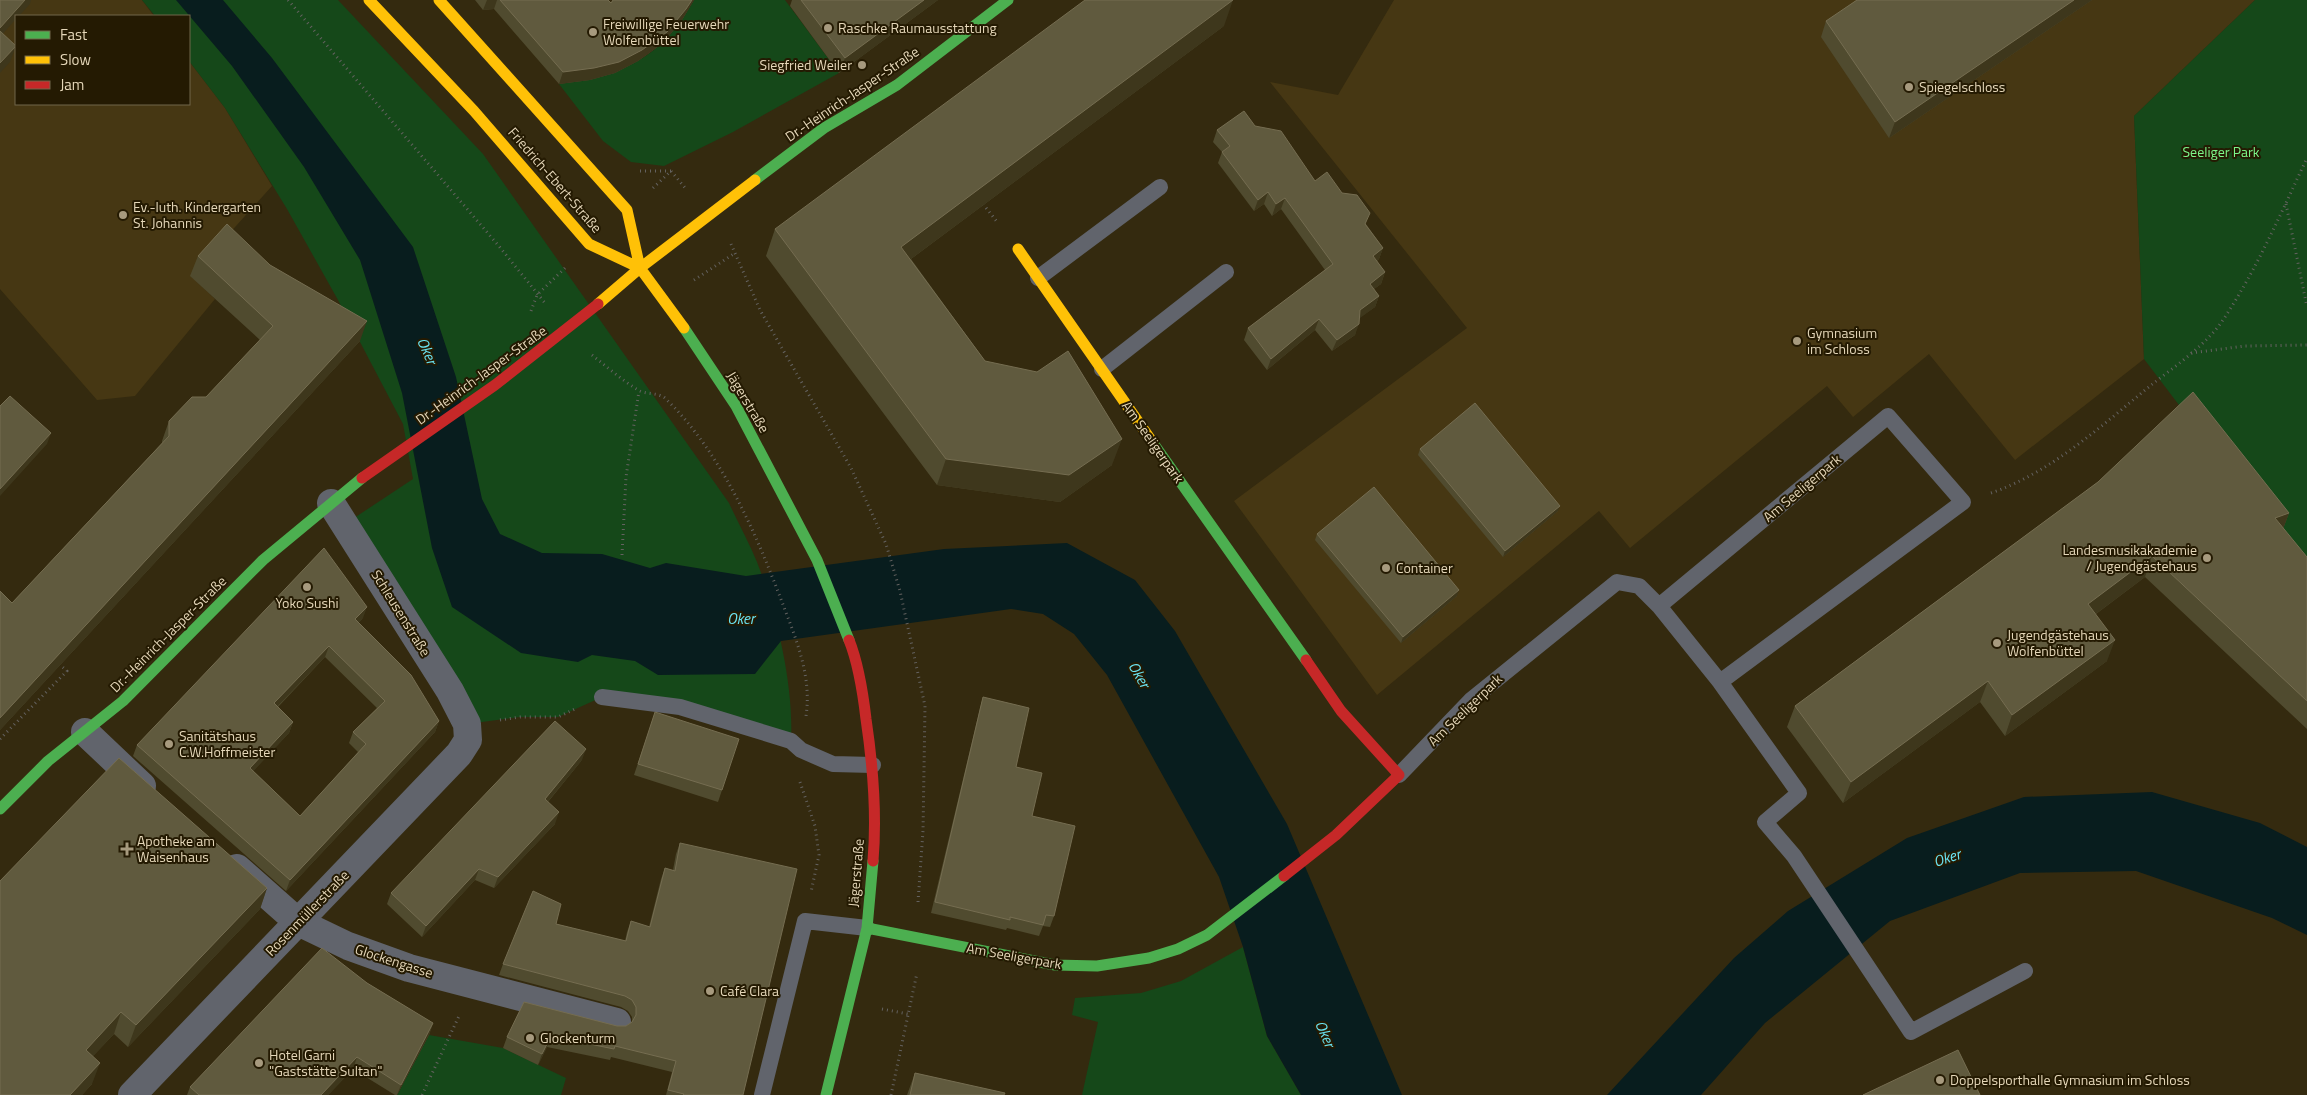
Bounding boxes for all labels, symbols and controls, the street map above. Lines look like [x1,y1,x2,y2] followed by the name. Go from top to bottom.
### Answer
[603,13,729,50] place label: Freiwillige Feuerwehr Wolfenbüttel
[15,15,190,105] legend
[838,17,997,38] place label: Raschke Raumausstattung
[822,22,834,34] marker: Raschke Raumausstattung
[60,23,88,46] text: Fast
[587,26,599,38] marker: Freiwillige Feuerwehr Wolfenbüttel
[781,41,923,146] street label: Dr.-Heinrich-Jasper-Straße
[60,48,91,71] text: Slow
[760,54,852,75] place label: Siegfried Weiler
[856,59,868,71] marker: Siegfried Weiler
[60,73,84,96] text: Jam
[1919,76,2005,97] place label: Spiegelschloss
[1903,81,1915,93] marker: Spiegelschloss
[504,122,607,237] street label: Friedrich-Ebert-Straße
[2182,141,2260,162] park label: Seeliger Park
[133,196,261,233] place label: Ev.-luth. Kindergarten St. Johannis
[117,209,129,221] marker: Ev.-luth. Kindergarten St. Johannis
[411,320,551,429] street label: Dr.-Heinrich-Jasper-Straße
[1807,322,1877,359] place label: Gymnasium im Schloss
[411,334,444,370] water label: Oker
[1791,335,1803,347] marker: Gymnasium im Schloss
[722,367,775,437] street label: Jägerstraße
[1117,396,1190,487] street label: Am Seeligerpark
[1758,448,1845,527] street label: Am Seeligerpark
[2062,539,2197,576] place label: Landesmusikakademie / Jugendgästehaus
[2201,552,2213,564] marker: Landesmusikakademie / Jugendgästehaus
[1396,557,1453,578] place label: Container
[1380,562,1392,574] marker: Container
[366,565,436,660] street label: Schleusenstraße
[105,571,231,697] street label: Dr.-Heinrich-Jasper-Straße
[301,581,313,593] marker: Yoko Sushi
[275,592,339,613] place label: Yoko Sushi
[727,607,757,630] water label: Oker
[2007,624,2109,661] place label: Jugendgästehaus Wolfenbüttel
[1991,637,2003,649] marker: Jugendgästehaus Wolfenbüttel
[1123,657,1157,694] water label: Oker
[1423,668,1507,751] street label: Am Seeligerpark
[179,725,275,762] place label: Sanitätshaus C.W.Hoffmeister
[163,738,175,750] marker: Sanitätshaus C.W.Hoffmeister
[137,830,215,867] place label: Apotheke am Waisenhaus
[842,838,869,908] street label: Jägerstraße
[1930,842,1966,873] water label: Oker
[121,843,133,855] marker: Apotheke am Waisenhaus
[260,865,353,961] street label: Rosenmüllerstraße
[965,937,1064,974] street label: Am Seeligerpark
[352,938,436,983] street label: Glockengasse
[720,980,779,1001] place label: Café Clara
[704,985,716,997] marker: Café Clara
[1309,1017,1342,1053] water label: Oker
[540,1027,615,1048] place label: Glockenturm
[524,1032,536,1044] marker: Glockenturm
[269,1044,382,1081] place label: Hotel Garni "Gaststätte Sultan"
[253,1057,265,1069] marker: Hotel Garni "Gaststätte Sultan"
[1950,1069,2190,1090] place label: Doppelsporthalle Gymnasium im Schloss
[1934,1074,1946,1086] marker: Doppelsporthalle Gymnasium im Schloss

